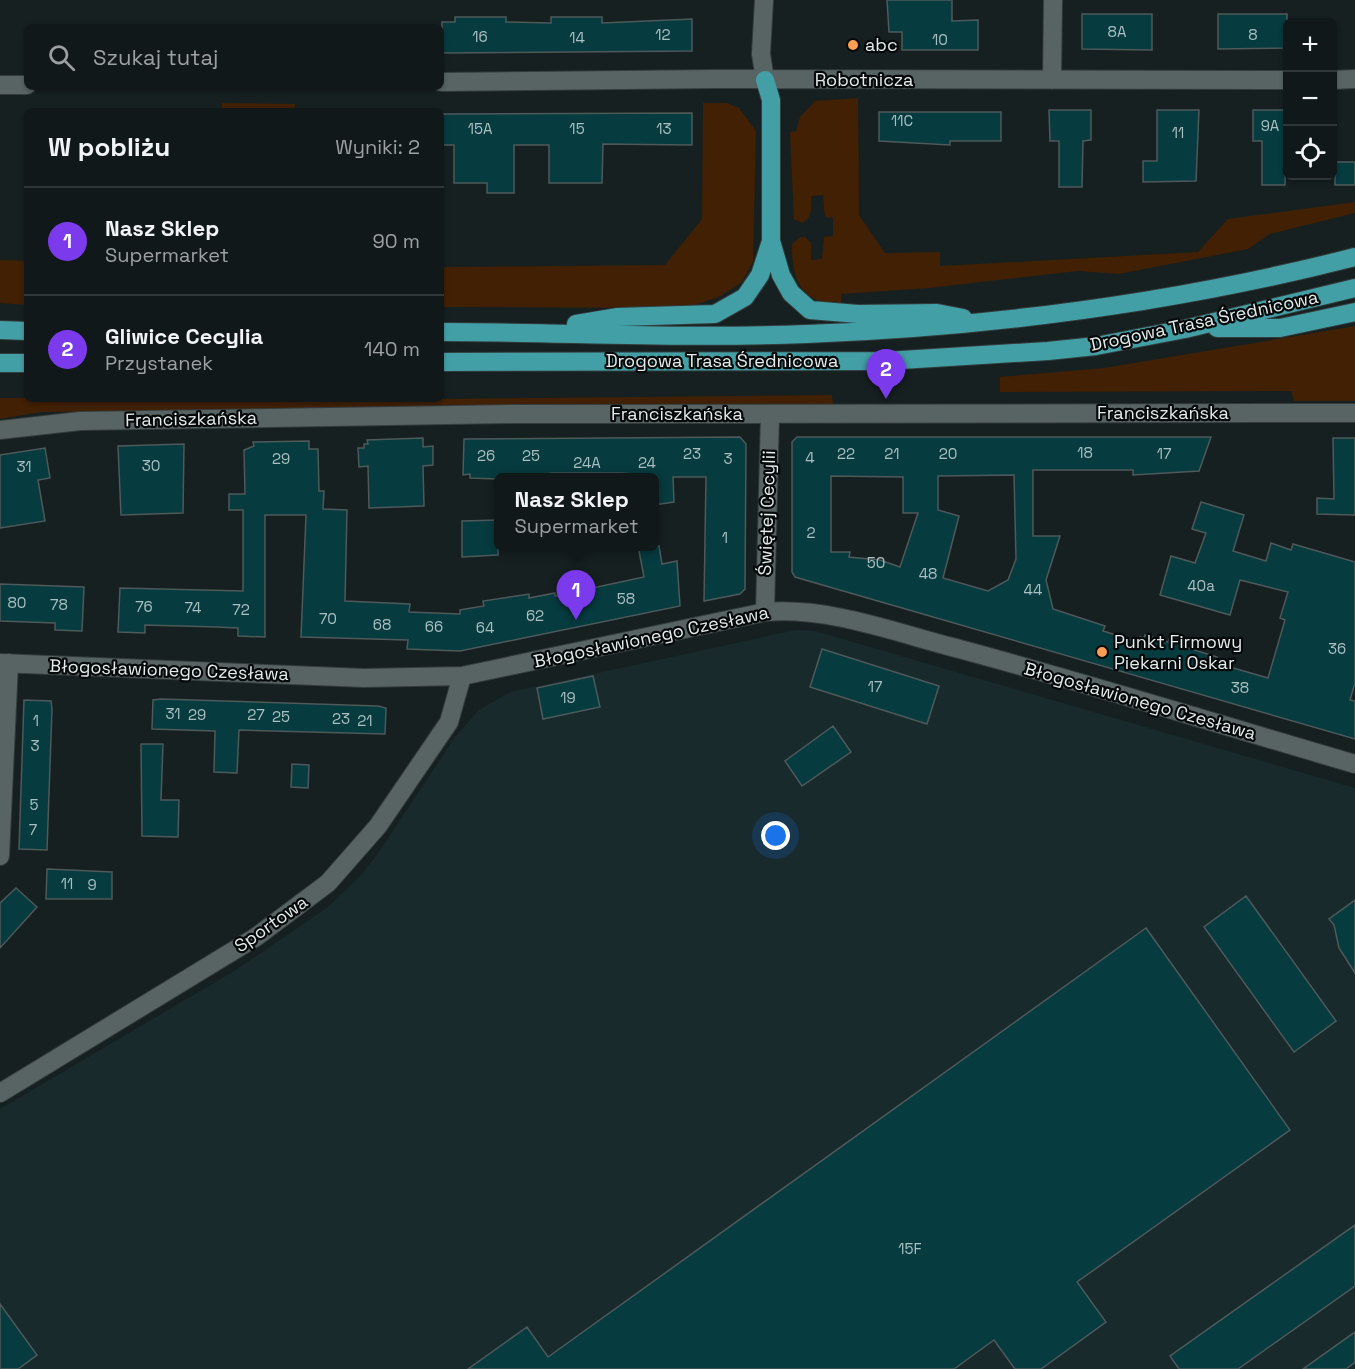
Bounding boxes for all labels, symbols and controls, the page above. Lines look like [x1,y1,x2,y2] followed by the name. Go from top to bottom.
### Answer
[1283,18,1337,180] map controls
[1283,18,1337,72] button: +
[1108,22,1127,41] house number: 8A
[24,24,444,90] search box
[655,25,671,44] house number: 12
[1248,25,1258,44] house number: 8
[472,27,488,46] house number: 16
[569,28,585,47] house number: 14
[932,30,948,49] house number: 10
[865,33,898,56] place label: abc
[846,38,860,52] marker: abc
[45,41,78,74] icon: search
[93,43,218,71] text: Szukaj tutaj
[815,68,913,91] street label: Robotnicza
[1283,72,1337,126] button: −
[891,111,913,130] house number: 11C
[1261,116,1280,135] house number: 9A
[468,119,493,138] house number: 15A
[569,119,585,138] house number: 15
[656,119,672,138] house number: 13
[1172,123,1184,142] house number: 11
[1283,126,1337,180] button: locate
[48,130,170,164] text: W pobliżu
[335,134,420,160] text: Wyniki: 2
[105,214,219,242] text: Nasz Sklep
[63,228,72,254] text: 1
[373,228,420,254] text: 90 m
[105,242,229,268] text: Supermarket
[1088,285,1320,356] street label: Drogowa Trasa Średnicowa
[105,322,263,350] text: Gliwice Cecylia
[62,336,73,362] text: 2
[364,336,420,362] text: 140 m
[606,349,838,372] street label: Drogowa Trasa Średnicowa
[105,350,213,376] text: Przystanek
[866,350,906,399] pin: 2
[1097,401,1229,424] street label: Franciszkańska
[611,402,743,425] street label: Franciszkańska
[125,406,257,431] street label: Franciszkańska
[1077,443,1093,462] house number: 18
[683,444,701,463] house number: 23
[837,444,855,463] house number: 22
[884,444,900,463] house number: 21
[939,444,957,463] house number: 20
[1157,444,1171,463] house number: 17
[477,446,495,465] house number: 26
[522,446,540,465] house number: 25
[805,448,815,467] house number: 4
[272,449,290,468] house number: 29
[723,449,733,468] house number: 3
[753,450,780,576] street label: Świętej Cecylii
[573,453,601,472] house number: 24A
[638,453,656,472] house number: 24
[142,456,160,475] house number: 30
[16,457,32,476] house number: 31
[494,473,659,551] popup
[515,485,629,513] text: Nasz Sklep
[515,513,638,539] text: Supermarket
[806,523,816,542] house number: 2
[722,528,728,547] house number: 1
[867,553,885,572] house number: 50
[919,564,937,583] house number: 48
[556,570,596,620] pin: 1
[1187,576,1215,595] house number: 40a
[1024,580,1042,599] house number: 44
[617,589,635,608] house number: 58
[8,593,26,612] house number: 80
[50,595,68,614] house number: 78
[135,597,153,616] house number: 76
[185,598,201,617] house number: 74
[232,600,250,619] house number: 72
[531,600,771,673] street label: Błogosławionego Czesława
[526,606,544,625] house number: 62
[319,609,337,628] house number: 70
[373,615,391,634] house number: 68
[425,617,443,636] house number: 66
[476,618,494,637] house number: 64
[1114,630,1242,674] place label: Punkt Firmowy Piekarni Oskar
[1328,639,1346,658] house number: 36
[1095,645,1109,659] marker: Punkt Firmowy Piekarni Oskar
[49,654,289,685] street label: Błogosławionego Czesława
[1022,656,1259,745] street label: Błogosławionego Czesława
[868,677,882,696] house number: 17
[1231,678,1249,697] house number: 38
[560,688,576,707] house number: 19
[165,704,181,723] house number: 31
[188,705,206,724] house number: 29
[247,705,265,724] house number: 27
[272,707,290,726] house number: 25
[332,709,350,728] house number: 23
[33,711,39,730] house number: 1
[357,711,373,730] house number: 21
[30,736,40,755] house number: 3
[30,795,39,814] house number: 5
[29,820,37,839] house number: 7
[761,821,790,850] your location
[61,874,73,893] house number: 11
[87,875,97,894] house number: 9
[230,890,312,957] street label: Sportowa
[898,1239,922,1258] house number: 15F

